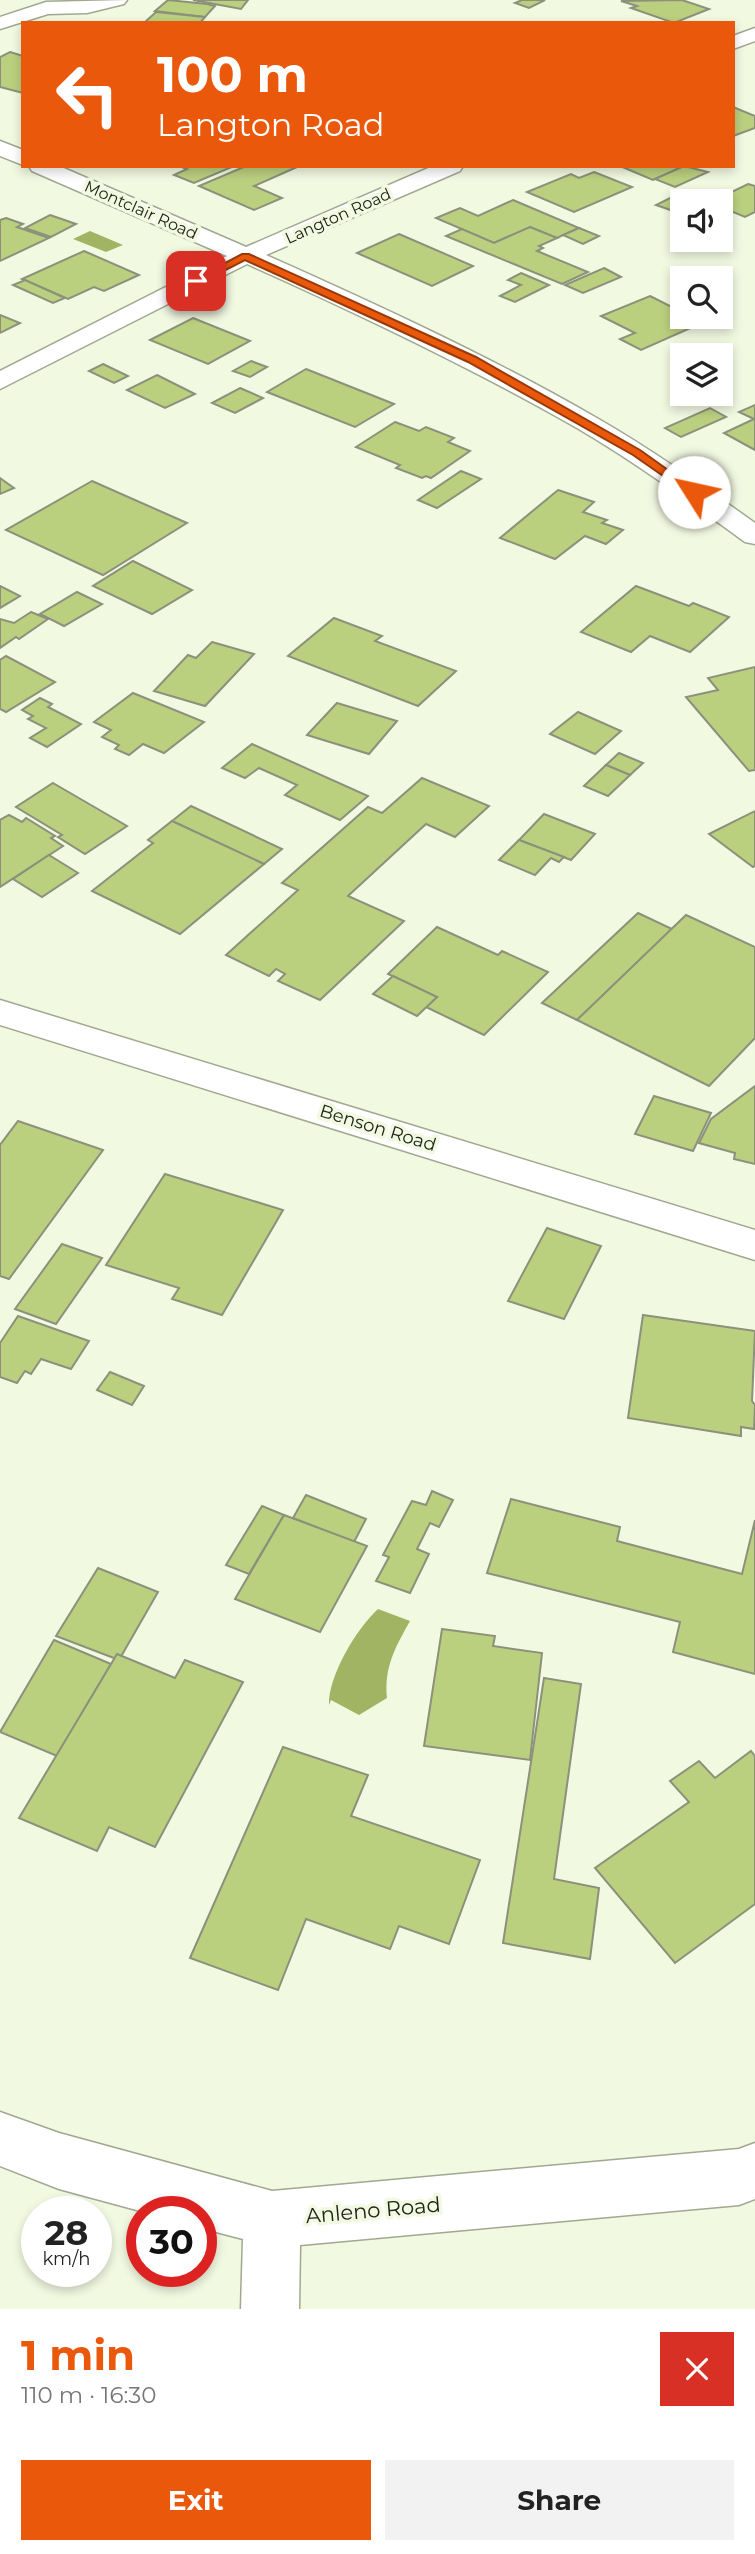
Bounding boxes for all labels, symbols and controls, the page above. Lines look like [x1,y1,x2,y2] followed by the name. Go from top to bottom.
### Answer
[157,45,308,104] text: 100 m
[42,49,133,140] icon: left
[157,105,384,144] text: Langton Road
[82,177,200,243] street label: Montclair Road
[282,184,394,248] street label: Langton Road
[670,189,733,406] map controls
[670,189,733,252] button: sound
[166,251,226,311] pin
[177,262,215,300] icon: arrive
[670,266,733,329] button: search
[670,343,733,406] button: layers
[657,455,731,529] position arrow
[317,1100,439,1156] street label: Benson Road
[304,2192,442,2228] street label: Anleno Road
[126,2196,217,2287] speed limit sign: 30
[45,2211,88,2254] text: 28
[42,2248,91,2270] text: km/h
[21,2329,135,2381] text: 1 min
[660,2332,734,2406] button: close
[21,2381,157,2409] text: 110 m · 16:30
[21,2460,371,2540] button: Exit
[385,2460,734,2540] button: Share

